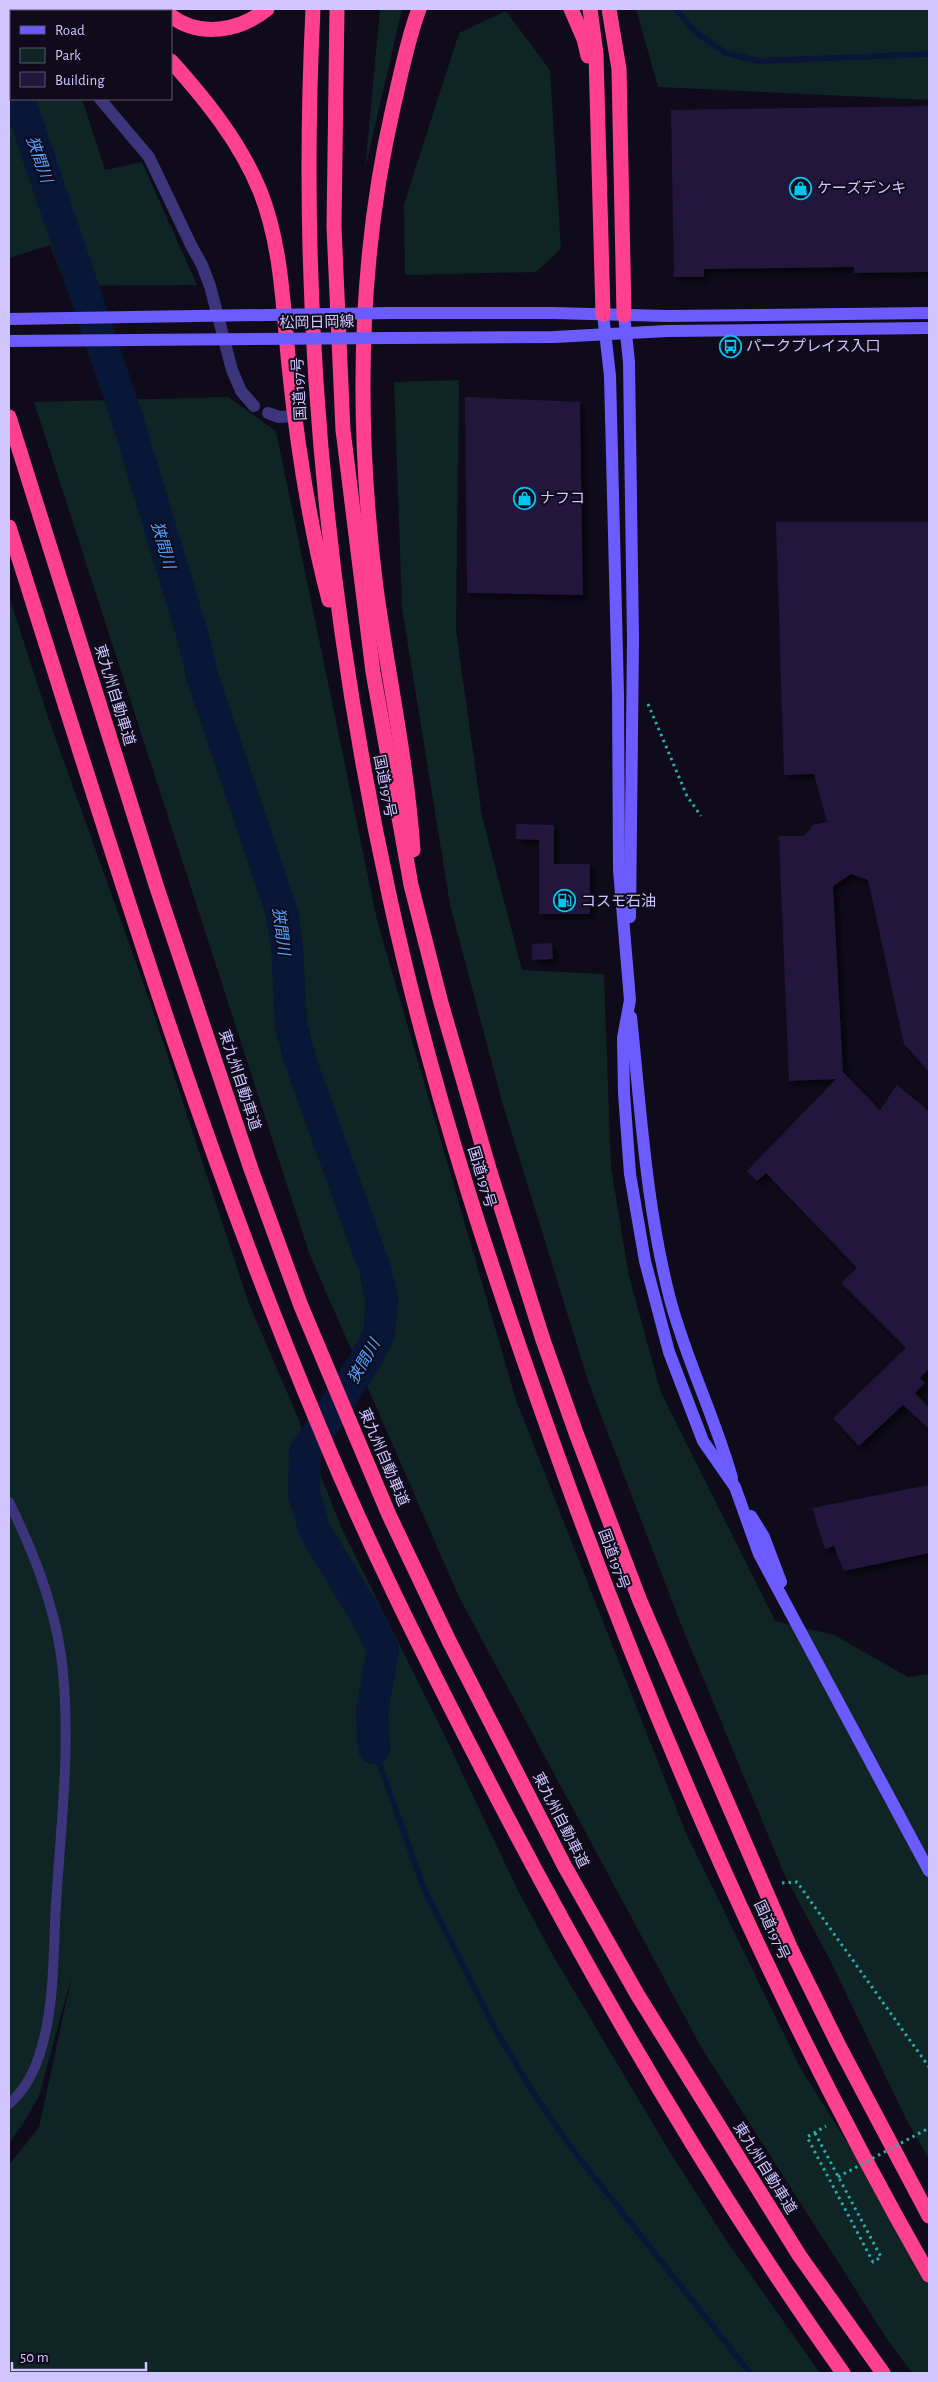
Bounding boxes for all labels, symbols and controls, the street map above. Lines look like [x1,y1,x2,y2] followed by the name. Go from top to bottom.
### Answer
[10,10,172,100] legend
[55,23,85,38] text: Road
[55,48,81,63] text: Park
[55,73,105,88] text: Building
[24,134,56,187] water label: 狭間川
[789,176,813,200] shop icon: ケーズデンキ
[817,180,906,196] place label: ケーズデンキ
[279,313,355,331] street label: 松岡日岡線
[718,334,742,358] bus stop icon: パークプレイス入口
[746,338,881,354] place label: パークプレイス入口
[289,357,309,421] street label: 国道197号
[512,486,536,510] shop icon: ナフコ
[540,491,585,506] place label: ナフコ
[149,520,179,572] water label: 狭間川
[92,642,139,748] street label: 東九州自動車道
[371,753,399,819] street label: 国道197号
[553,889,577,913] fuel station icon: コスモ石油
[581,893,656,909] place label: コスモ石油
[270,906,293,958] water label: 狭間川
[216,1027,265,1132] street label: 東九州自動車道
[465,1144,499,1210] street label: 国道197号
[344,1334,384,1386] water label: 狭間川
[356,1405,413,1508] street label: 東九州自動車道
[596,1526,632,1592] street label: 国道197号
[530,1769,593,1870] street label: 東九州自動車道
[751,1898,793,1962] street label: 国道197号
[730,2119,800,2217] street label: 東九州自動車道
[12,2340,146,2372] scale bar
[20,2350,49,2365] text: 50 m

